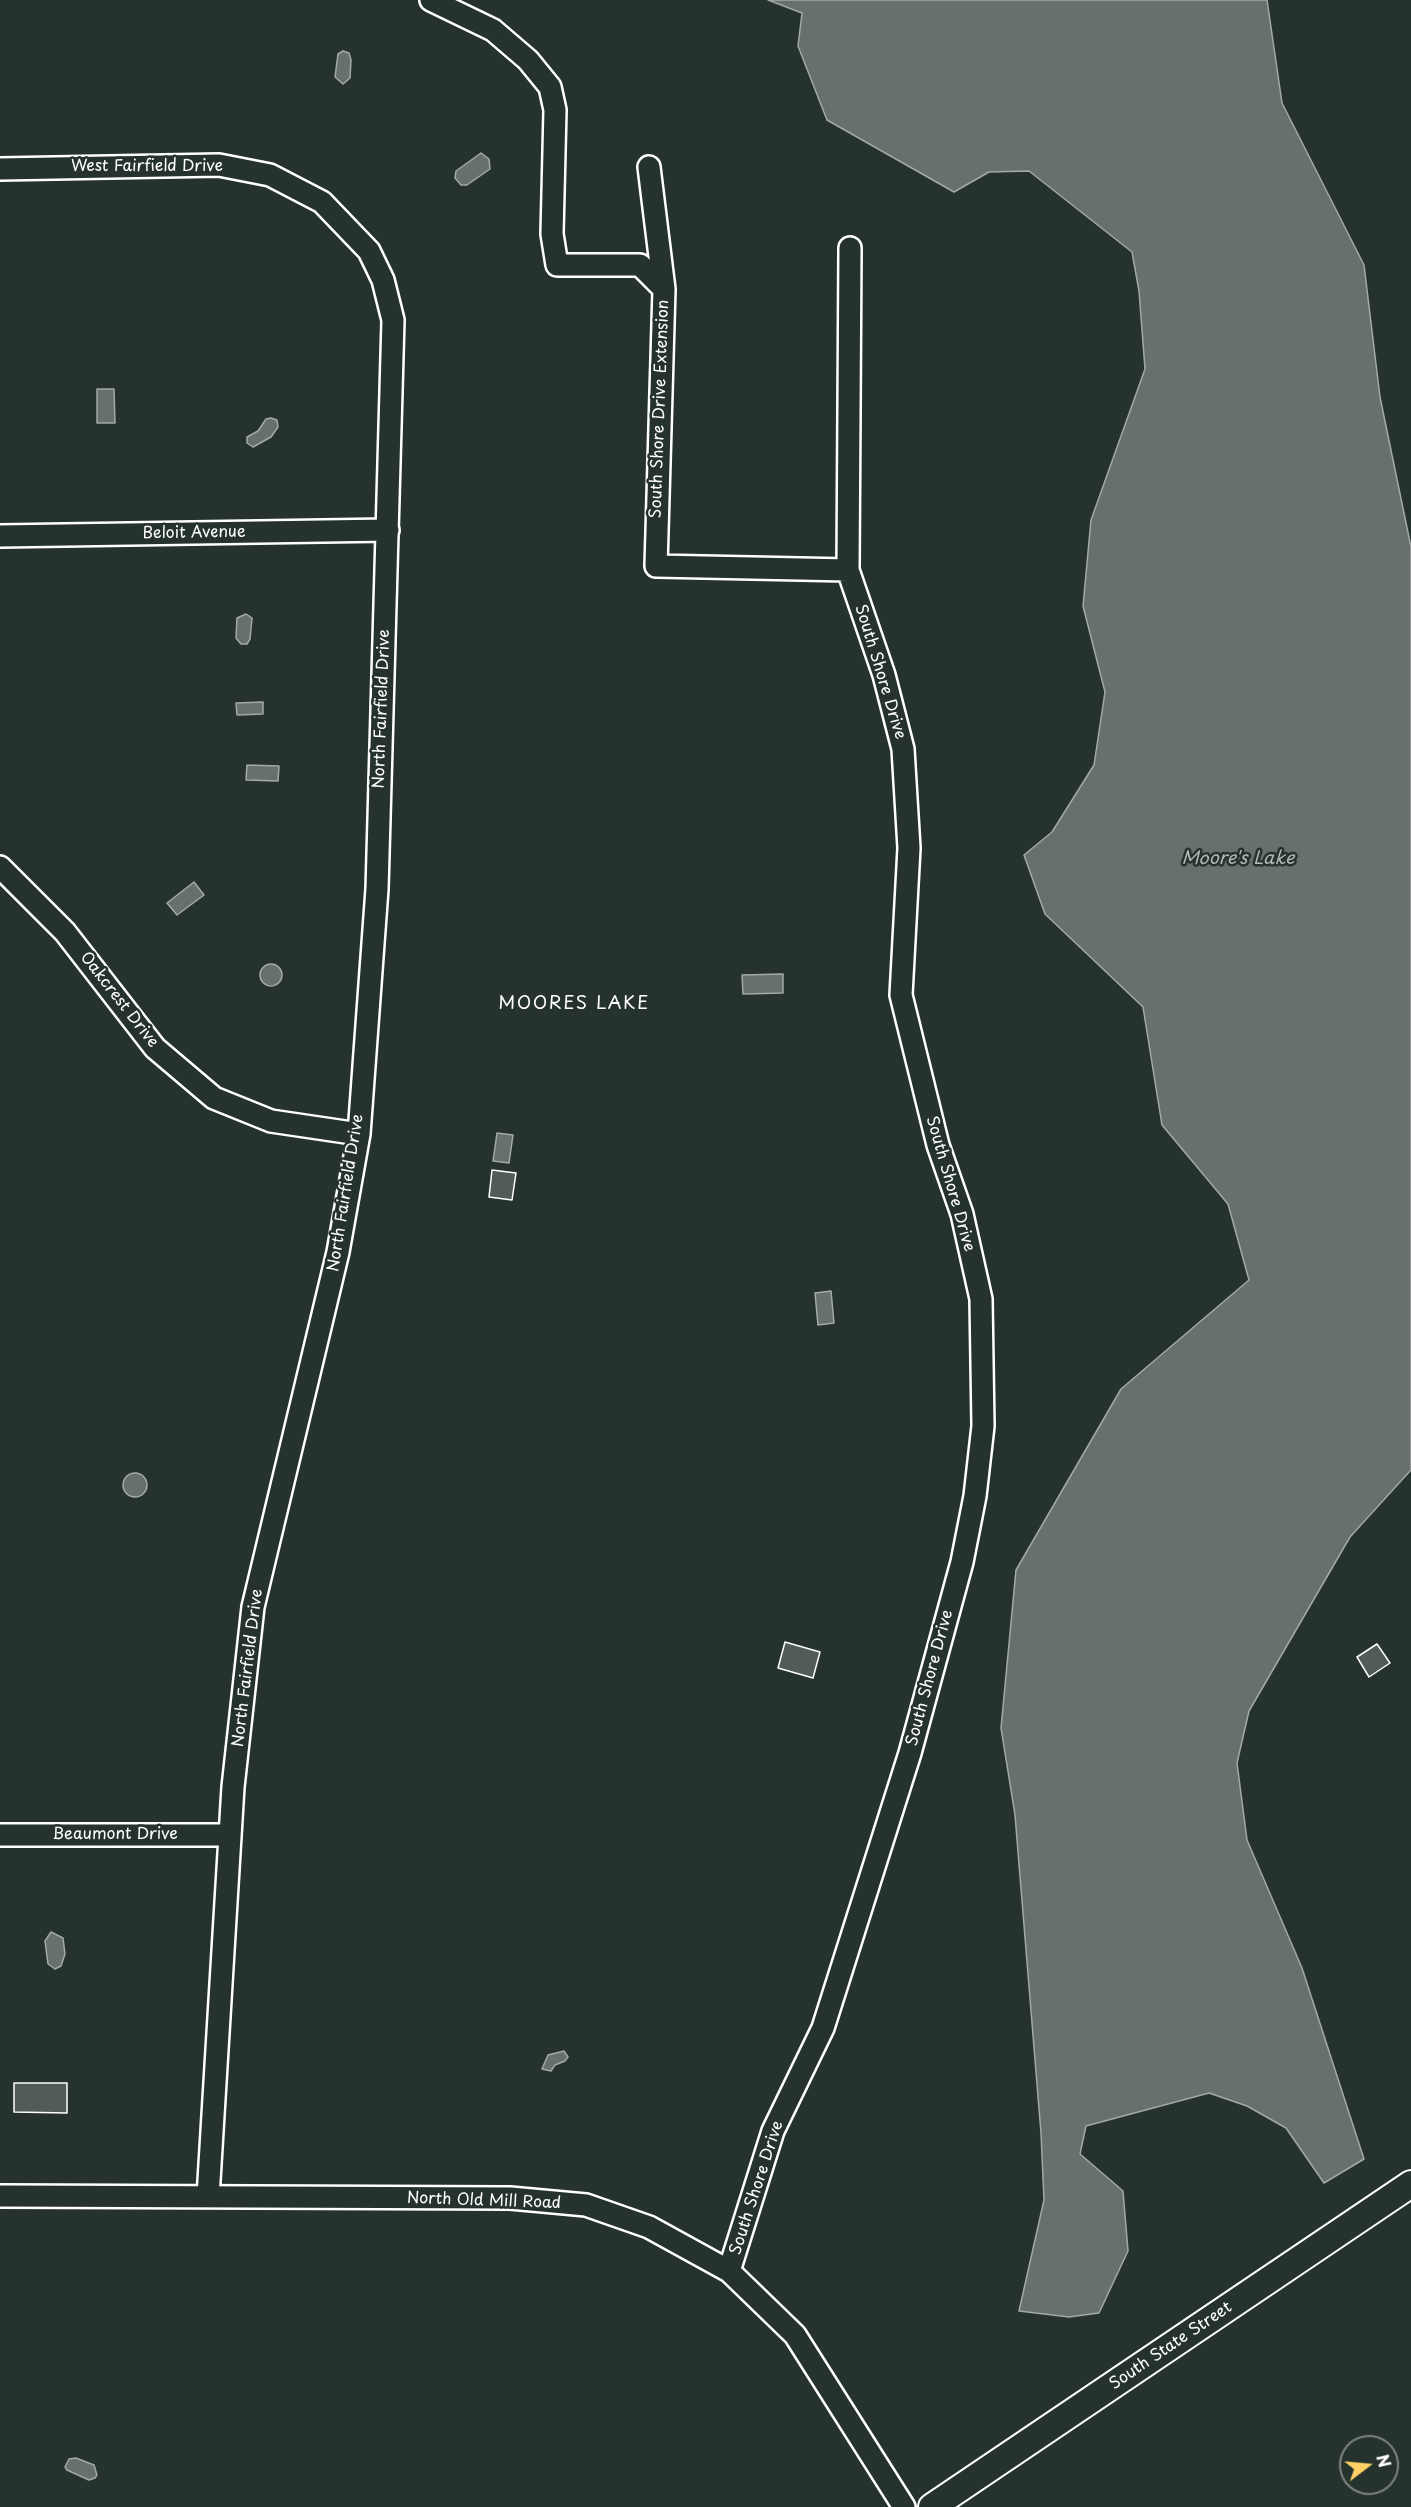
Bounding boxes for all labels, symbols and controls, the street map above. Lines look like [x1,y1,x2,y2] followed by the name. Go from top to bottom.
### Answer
[71,157,223,177] street label: West Fairfield Drive
[647,299,673,519] street label: South Shore Drive Extension
[142,523,246,543] street label: Beloit Avenue
[850,602,910,742] street label: South Shore Drive
[370,629,394,789] street label: North Fairfield Drive
[1181,848,1295,870] water label: Moore's Lake
[76,948,162,1052] street label: Oakcrest Drive
[499,993,649,1015] district label: MOORES LAKE
[324,1113,368,1273] street label: North Fairfield Drive
[922,1114,978,1254] street label: South Shore Drive
[229,1588,267,1748] street label: North Fairfield Drive
[903,1608,957,1748] street label: South Shore Drive
[52,1825,178,1845] street label: Beaumont Drive
[726,2119,788,2257] street label: South Shore Drive
[407,2189,561,2213] street label: North Old Mill Road
[1106,2298,1236,2394] street label: South State Street
[1339,2435,1399,2495] north arrow
[1371,2451,1398,2470] text: N

